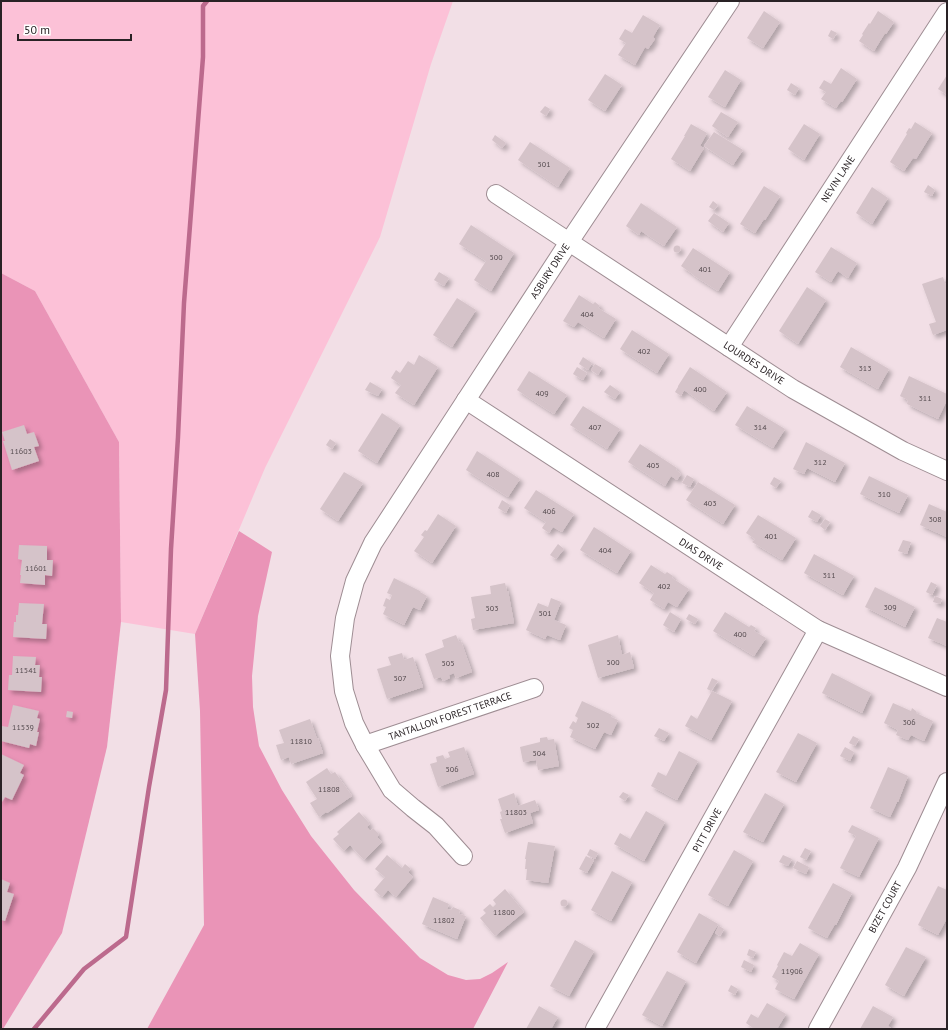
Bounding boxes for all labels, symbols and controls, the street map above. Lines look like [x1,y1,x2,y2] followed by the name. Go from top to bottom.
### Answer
[18,16,131,42] scale bar
[24,22,50,37] text: 50 m
[818,153,858,205] street label: NEVIN LANE
[537,159,551,169] house number: 501
[527,241,573,301] street label: ASBURY DRIVE
[489,252,503,262] house number: 500
[698,264,712,274] house number: 401
[580,309,594,319] house number: 404
[721,338,787,388] street label: LOURDES DRIVE
[637,346,651,356] house number: 402
[858,363,872,373] house number: 313
[693,384,707,394] house number: 400
[535,388,549,398] house number: 409
[918,393,932,403] house number: 311
[588,422,602,432] house number: 407
[753,422,767,432] house number: 314
[10,446,32,456] house number: 11603
[813,457,827,467] house number: 312
[646,460,660,470] house number: 405
[486,469,500,479] house number: 408
[877,489,891,499] house number: 310
[703,498,717,508] house number: 403
[542,506,556,516] house number: 406
[928,514,942,524] house number: 308
[764,531,778,541] house number: 401
[677,535,725,573] street label: DIAS DRIVE
[598,545,612,555] house number: 404
[25,563,47,573] house number: 11601
[822,570,836,580] house number: 311
[657,581,671,591] house number: 402
[883,602,897,612] house number: 309
[485,603,499,613] house number: 503
[538,608,552,618] house number: 501
[733,629,747,639] house number: 400
[606,657,620,667] house number: 500
[441,658,455,668] house number: 505
[15,665,37,675] house number: 11541
[393,673,407,683] house number: 507
[387,689,513,743] street label: TANTALLON FOREST TERRACE
[902,717,916,727] house number: 306
[586,720,600,730] house number: 502
[12,722,34,732] house number: 11539
[290,736,313,746] house number: 11810
[532,748,546,758] house number: 504
[445,764,459,774] house number: 506
[318,784,340,794] house number: 11808
[690,806,724,854] street label: PITT DRIVE
[505,807,527,817] house number: 11803
[865,878,905,935] street label: BIZET COURT
[493,907,516,917] house number: 11800
[433,915,455,925] house number: 11802
[781,966,803,976] house number: 11906

